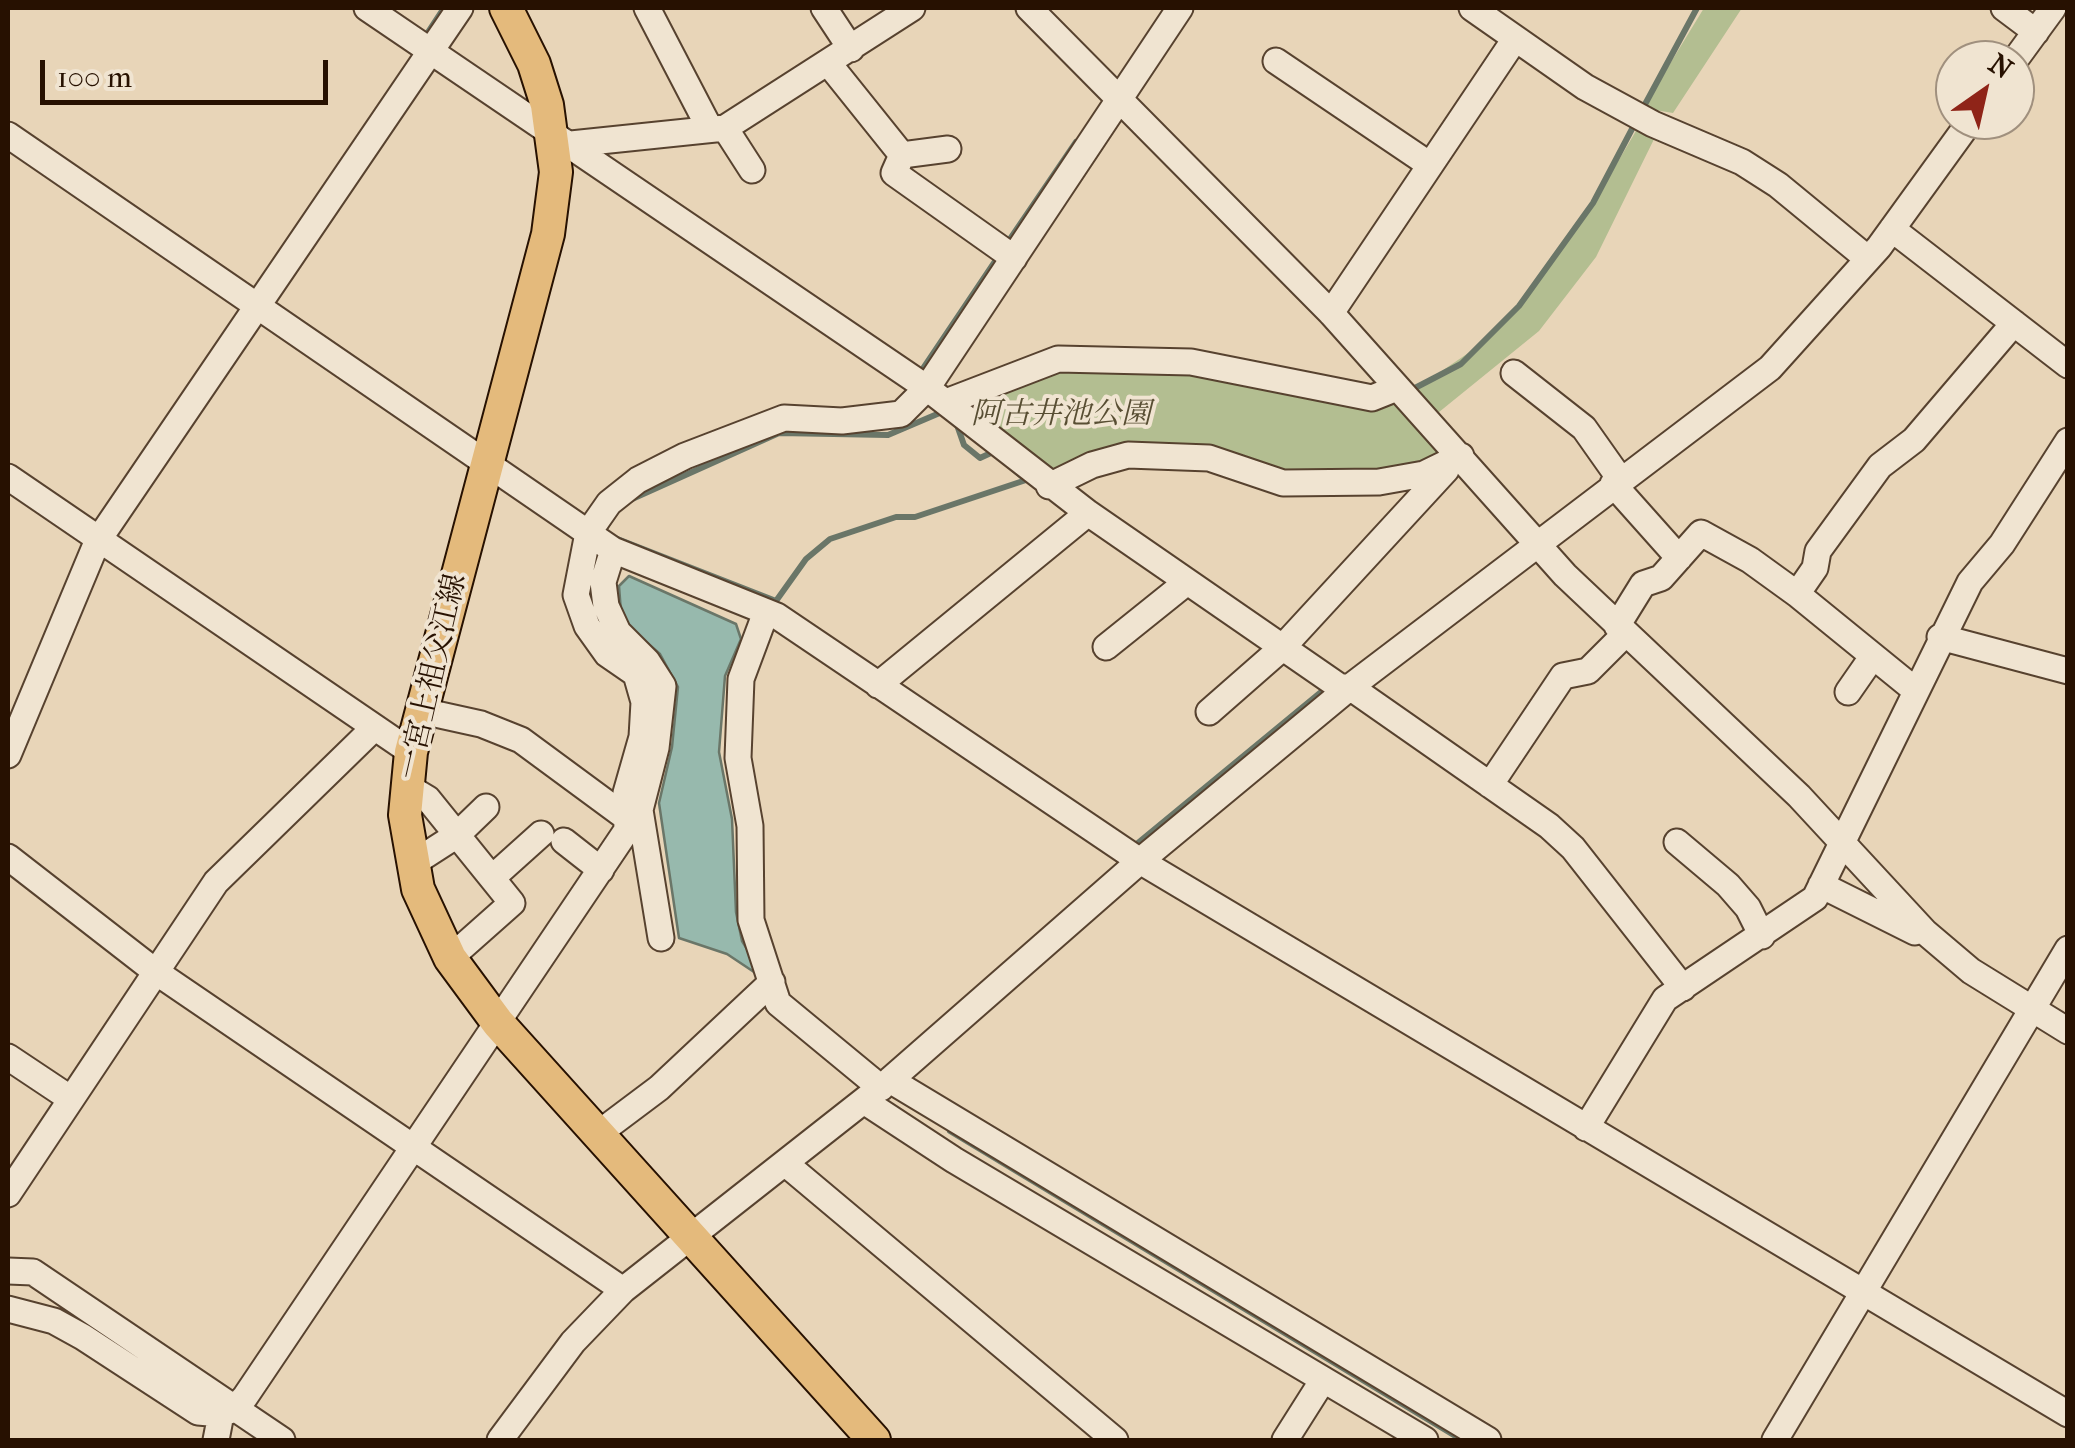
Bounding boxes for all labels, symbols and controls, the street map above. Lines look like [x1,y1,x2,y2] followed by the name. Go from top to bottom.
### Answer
[45,40,332,102] scale bar
[1935,40,2035,140] north arrow
[1983,47,2019,86] text: N
[57,60,132,95] text: 100 m
[971,398,1151,434] park label: 阿古井池公園
[393,571,475,783] street label: 一宮上祖父江線

